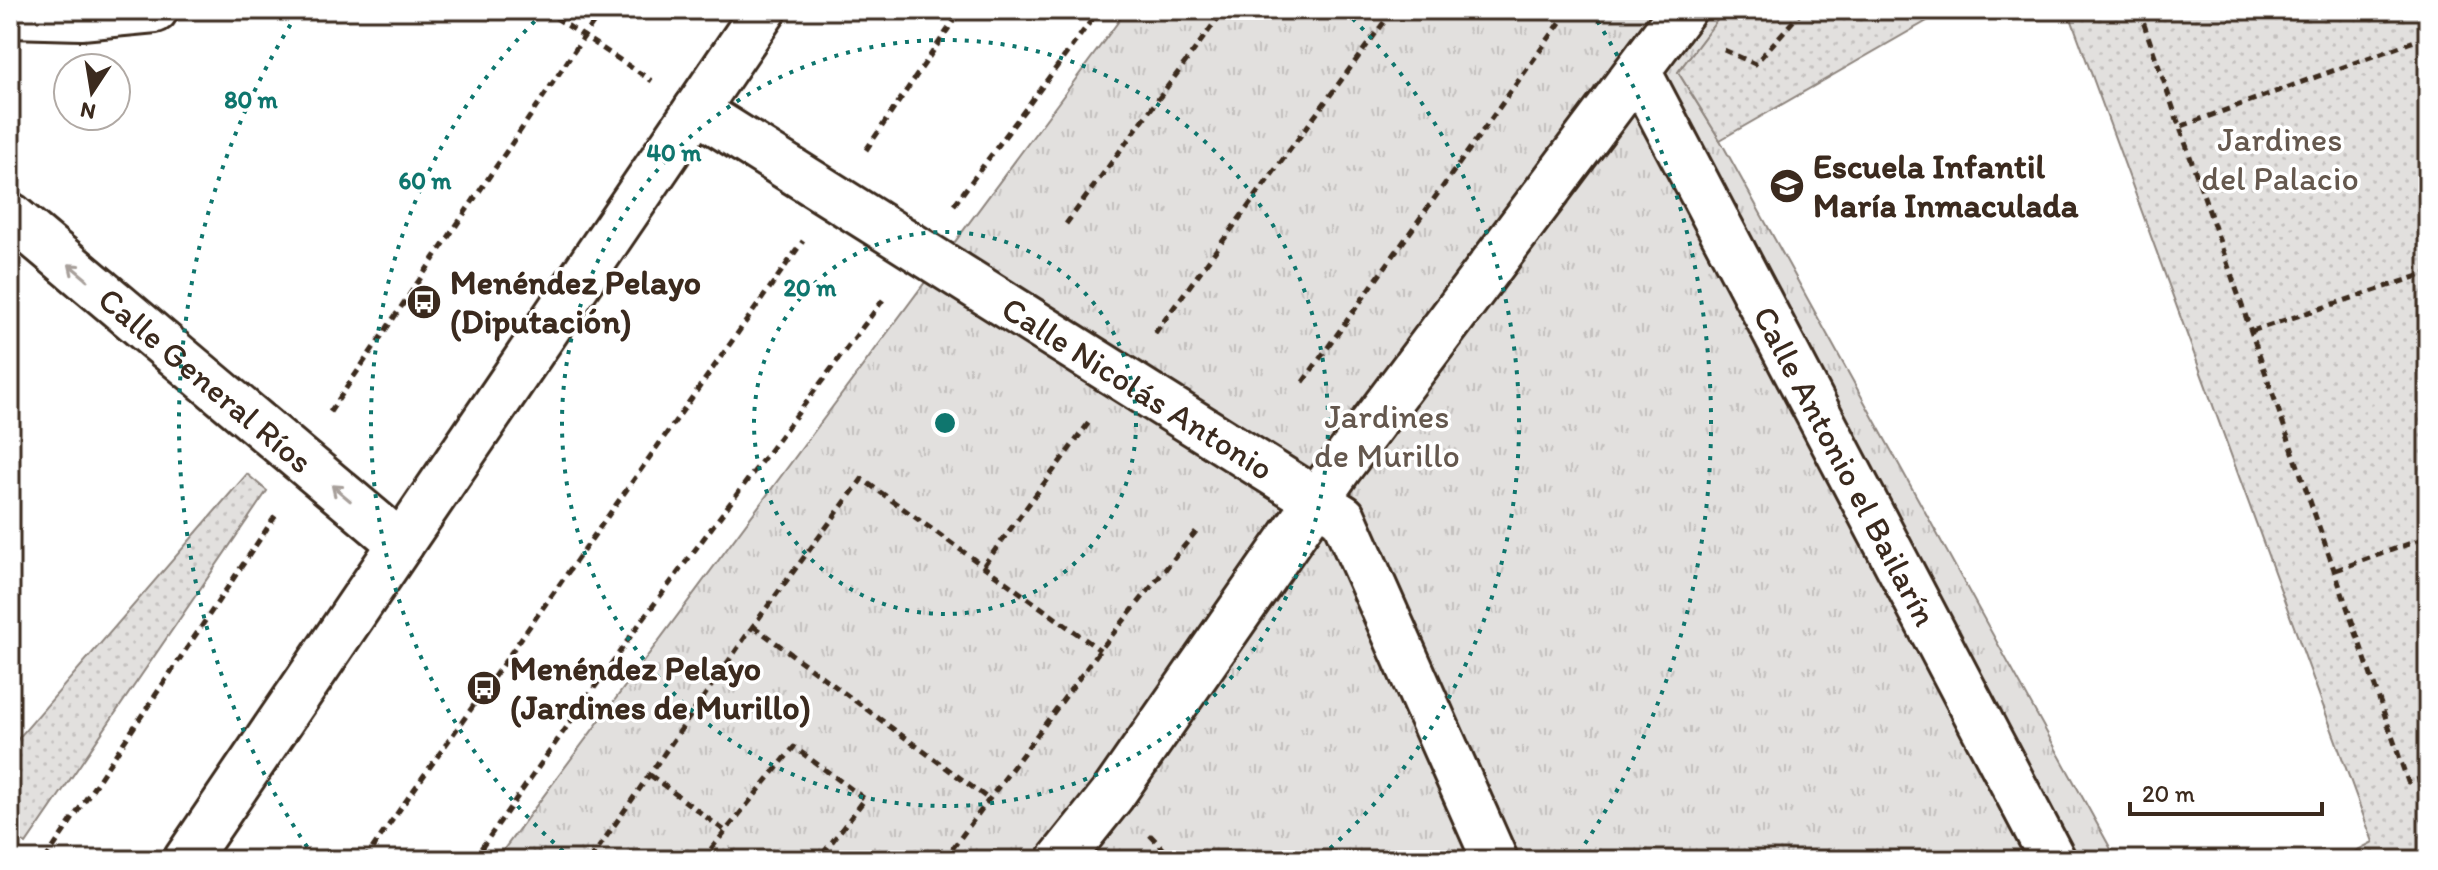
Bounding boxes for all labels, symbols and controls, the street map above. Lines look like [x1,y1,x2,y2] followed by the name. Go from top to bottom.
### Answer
[52,52,132,132] north arrow
[224,85,279,114] text: 80 m
[78,96,98,126] text: N
[2201,119,2359,199] park label: Jardines del Palacio
[647,138,702,167] text: 40 m
[1813,146,2079,226] place label: Escuela Infantil María Inmaculada
[398,166,452,195] text: 60 m
[1768,167,1806,205] school or university icon: Escuela Infantil María Inmaculada
[450,262,701,342] place label: Menéndez Pelayo (Diputación)
[68,263,88,281] one-way arrow
[784,273,837,302] text: 20 m
[90,278,321,482] street label: Calle General Ríos
[405,283,443,321] bus stop icon: Menéndez Pelayo (Diputación)
[994,288,1281,489] street label: Calle Nicolás Antonio
[1744,299,1946,633] street label: Calle Antonio el Bailarín
[1314,396,1460,476] park label: Jardines de Murillo
[931,409,959,437] centre of rings
[331,484,352,502] one-way arrow
[510,648,811,728] place label: Menéndez Pelayo (Jardines de Murillo)
[465,669,503,707] bus stop icon: Menéndez Pelayo (Jardines de Murillo)
[2130,766,2322,816] scale bar
[2142,779,2195,808] text: 20 m

